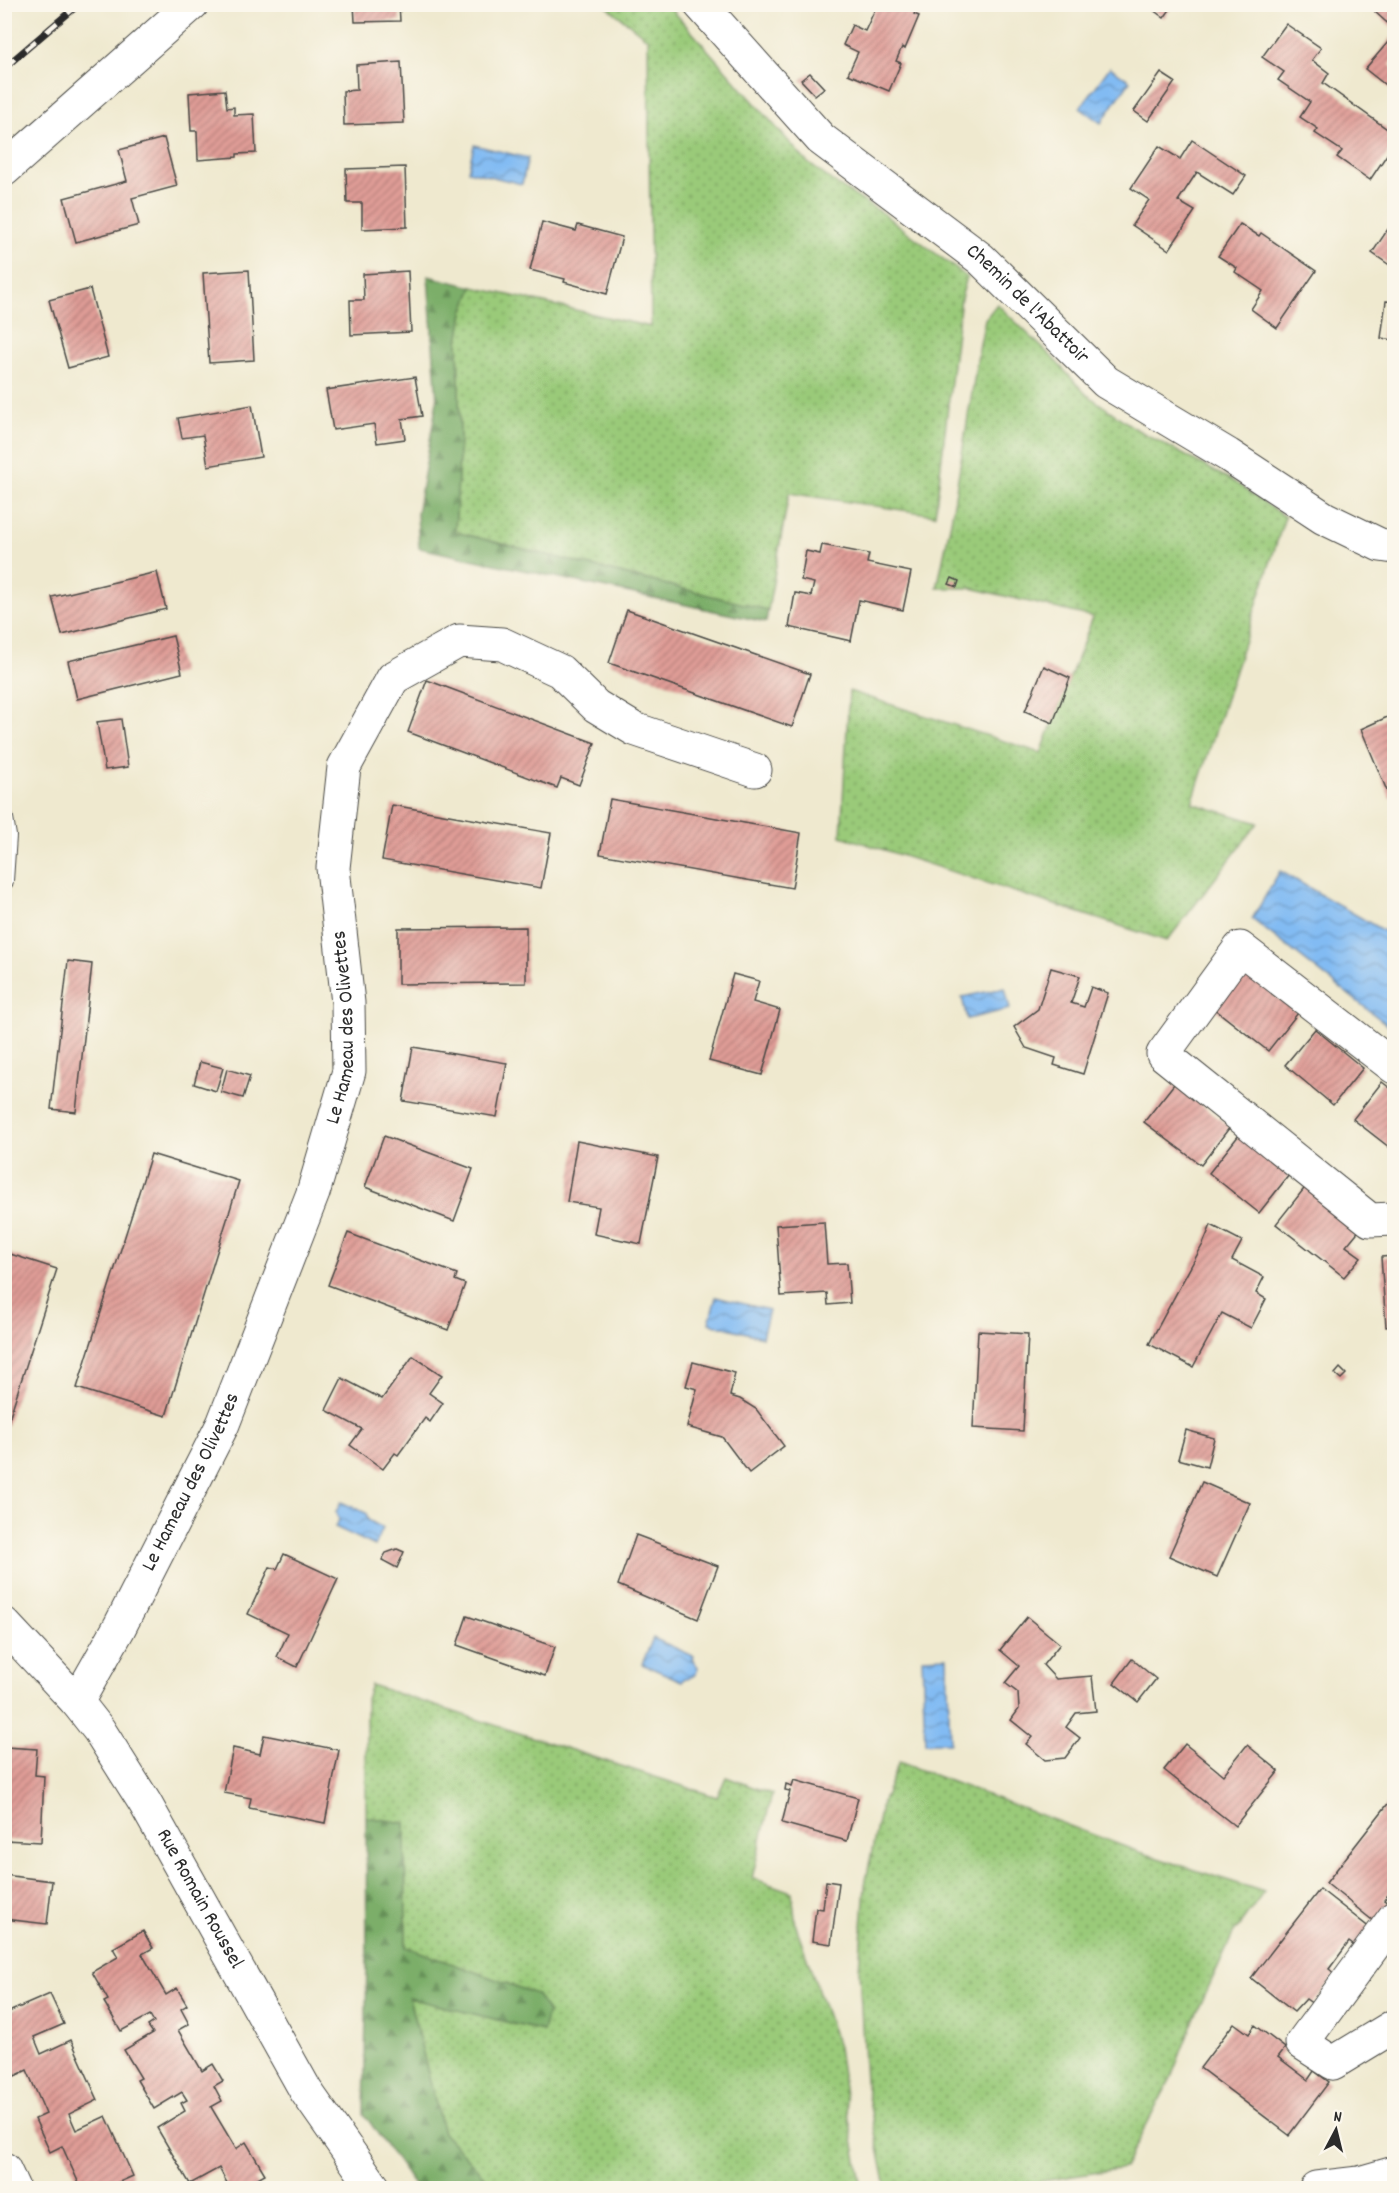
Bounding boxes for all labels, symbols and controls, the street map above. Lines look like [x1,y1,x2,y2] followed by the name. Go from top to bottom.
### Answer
[959,237,1096,372] street label: Chemin de l'Abattoir
[319,929,364,1128] street label: Le Hameau des Olivettes
[135,1389,249,1577] street label: Le Hameau des Olivettes
[148,1824,250,1975] street label: Rue Romain Roussel
[1306,2100,1366,2160] north arrow
[1332,2106,1343,2130] text: N

